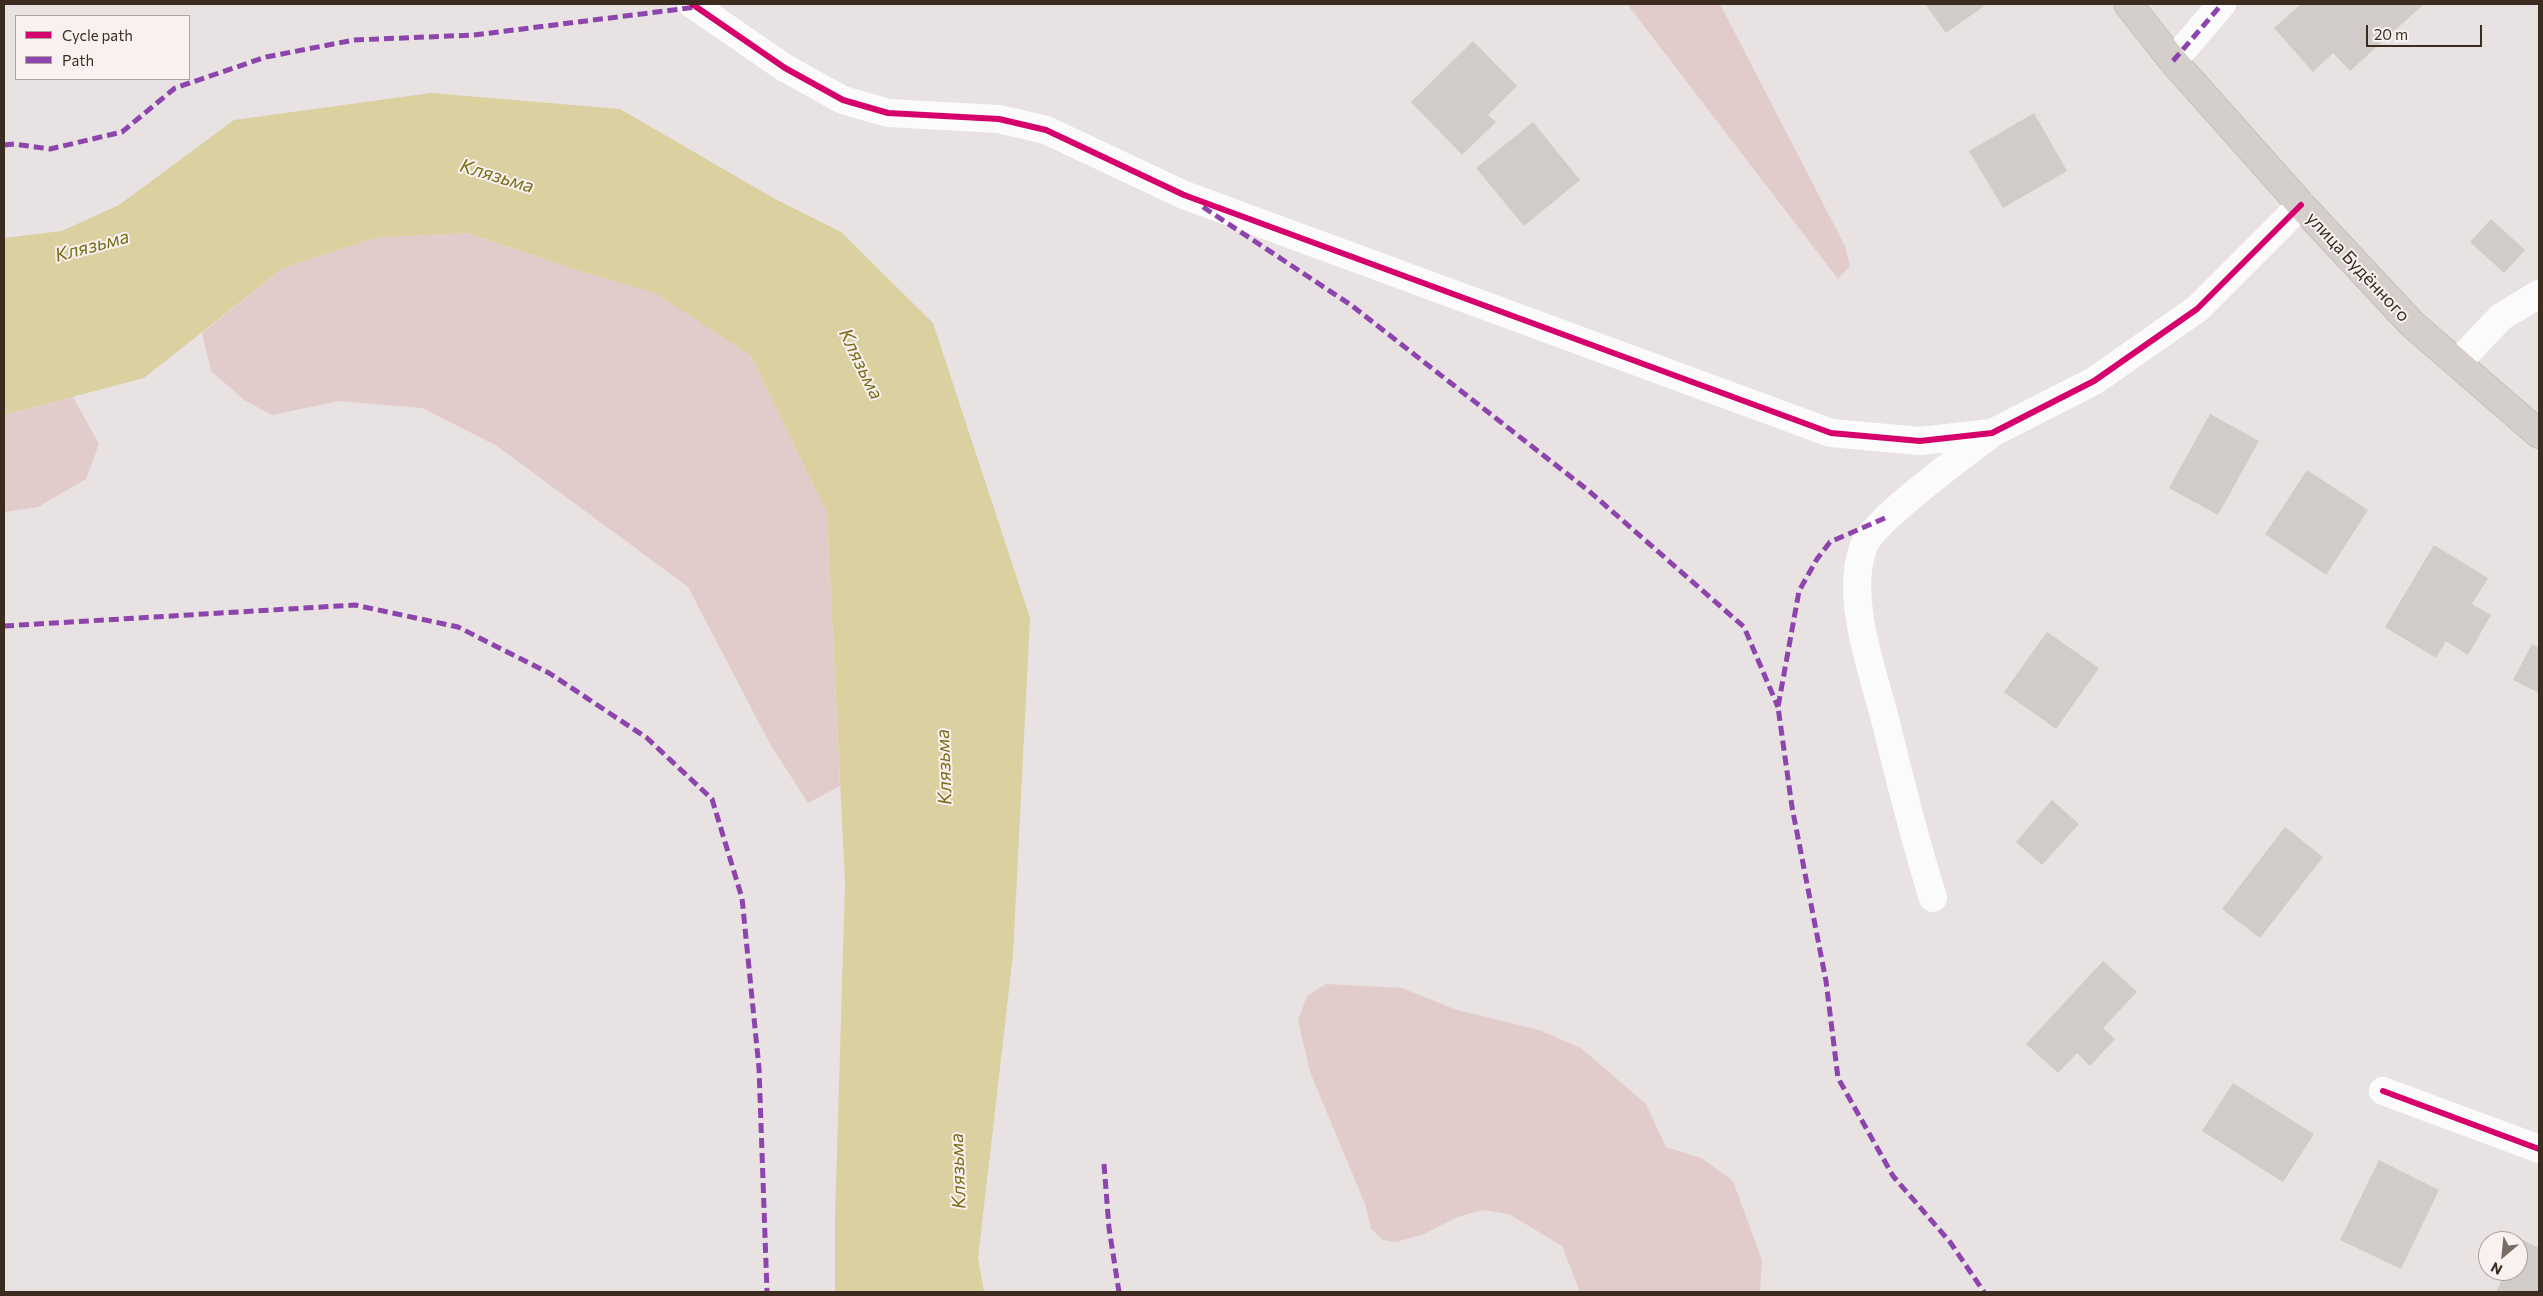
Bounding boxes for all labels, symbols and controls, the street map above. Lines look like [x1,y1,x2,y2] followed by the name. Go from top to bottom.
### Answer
[15,15,190,80] legend
[2368,15,2484,47] scale bar
[2374,25,2408,43] text: 20 m
[62,26,133,44] text: Cycle path
[62,51,94,69] text: Path
[457,154,537,198] water label: Клязьма
[2302,208,2414,326] street label: улица Будённого
[52,225,132,267] water label: Клязьма
[834,325,888,403] water label: Клязьма
[931,729,957,805] water label: Клязьма
[945,1133,971,1209] water label: Клязьма
[2478,1231,2528,1281] north arrow
[2488,1259,2505,1279] text: N

